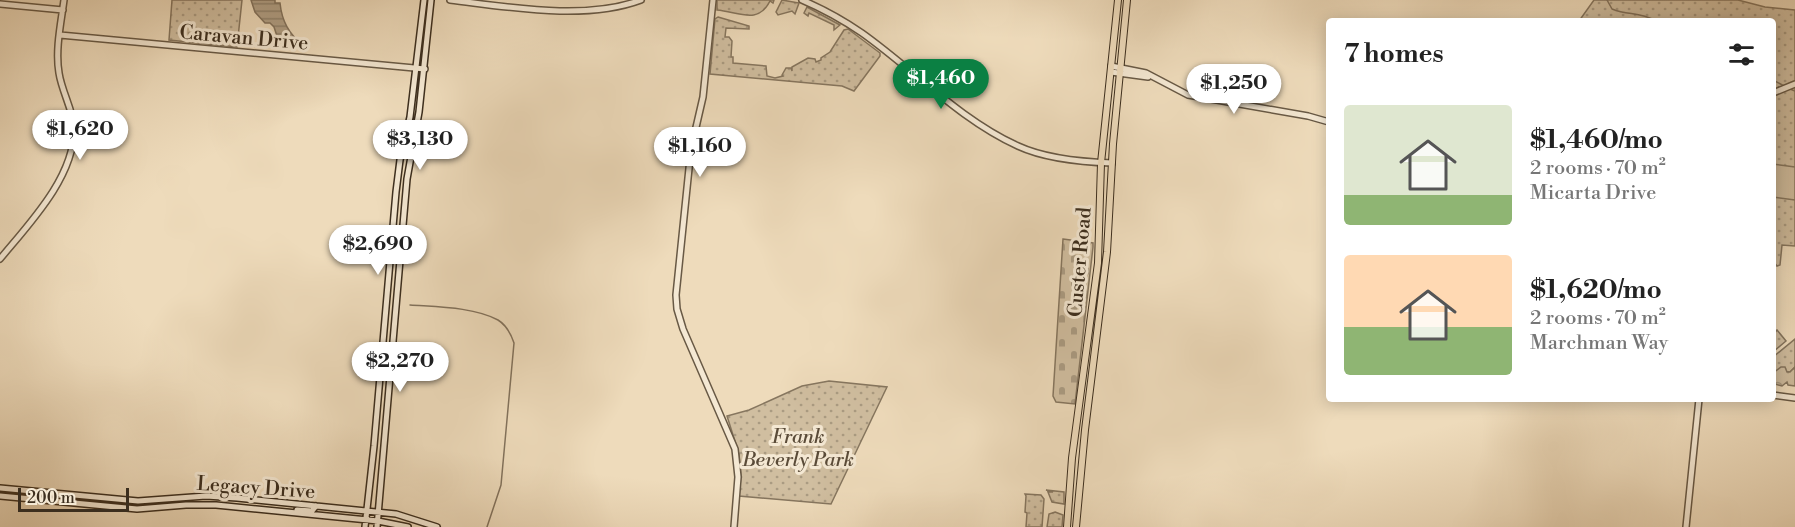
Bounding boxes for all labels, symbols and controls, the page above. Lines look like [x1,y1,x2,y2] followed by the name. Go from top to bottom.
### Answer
[178,20,309,57] street label: Caravan Drive
[1344,38,1444,70] text: 7 homes
[1725,38,1758,71] icon: filters
[892,59,990,110] pin: $1,460
[1185,64,1283,115] pin: $1,250
[907,66,975,91] text: $1,460
[1200,71,1268,96] text: $1,250
[31,110,129,161] pin: $1,620
[46,117,114,142] text: $1,620
[371,120,469,171] pin: $3,130
[1530,124,1663,156] text: $1,460/mo
[387,127,453,152] text: $3,130
[651,127,749,178] pin: $1,160
[1392,129,1464,201] icon: home
[668,134,732,159] text: $1,160
[1530,156,1666,181] text: 2 rooms · 70 m²
[1530,181,1656,206] text: Micarta Drive
[1063,206,1098,318] street label: Custer Road
[329,225,427,276] pin: $2,690
[343,232,413,257] text: $2,690
[1530,274,1662,306] text: $1,620/mo
[1392,279,1464,351] icon: home
[1530,306,1666,331] text: 2 rooms · 70 m²
[1530,331,1668,356] text: Marchman Way
[351,342,449,393] pin: $2,270
[366,349,434,374] text: $2,270
[741,425,854,473] park label: Frank Beverly Park
[196,472,316,505] street label: Legacy Drive
[18,485,129,512] scale bar
[27,488,75,508] text: 200 m

